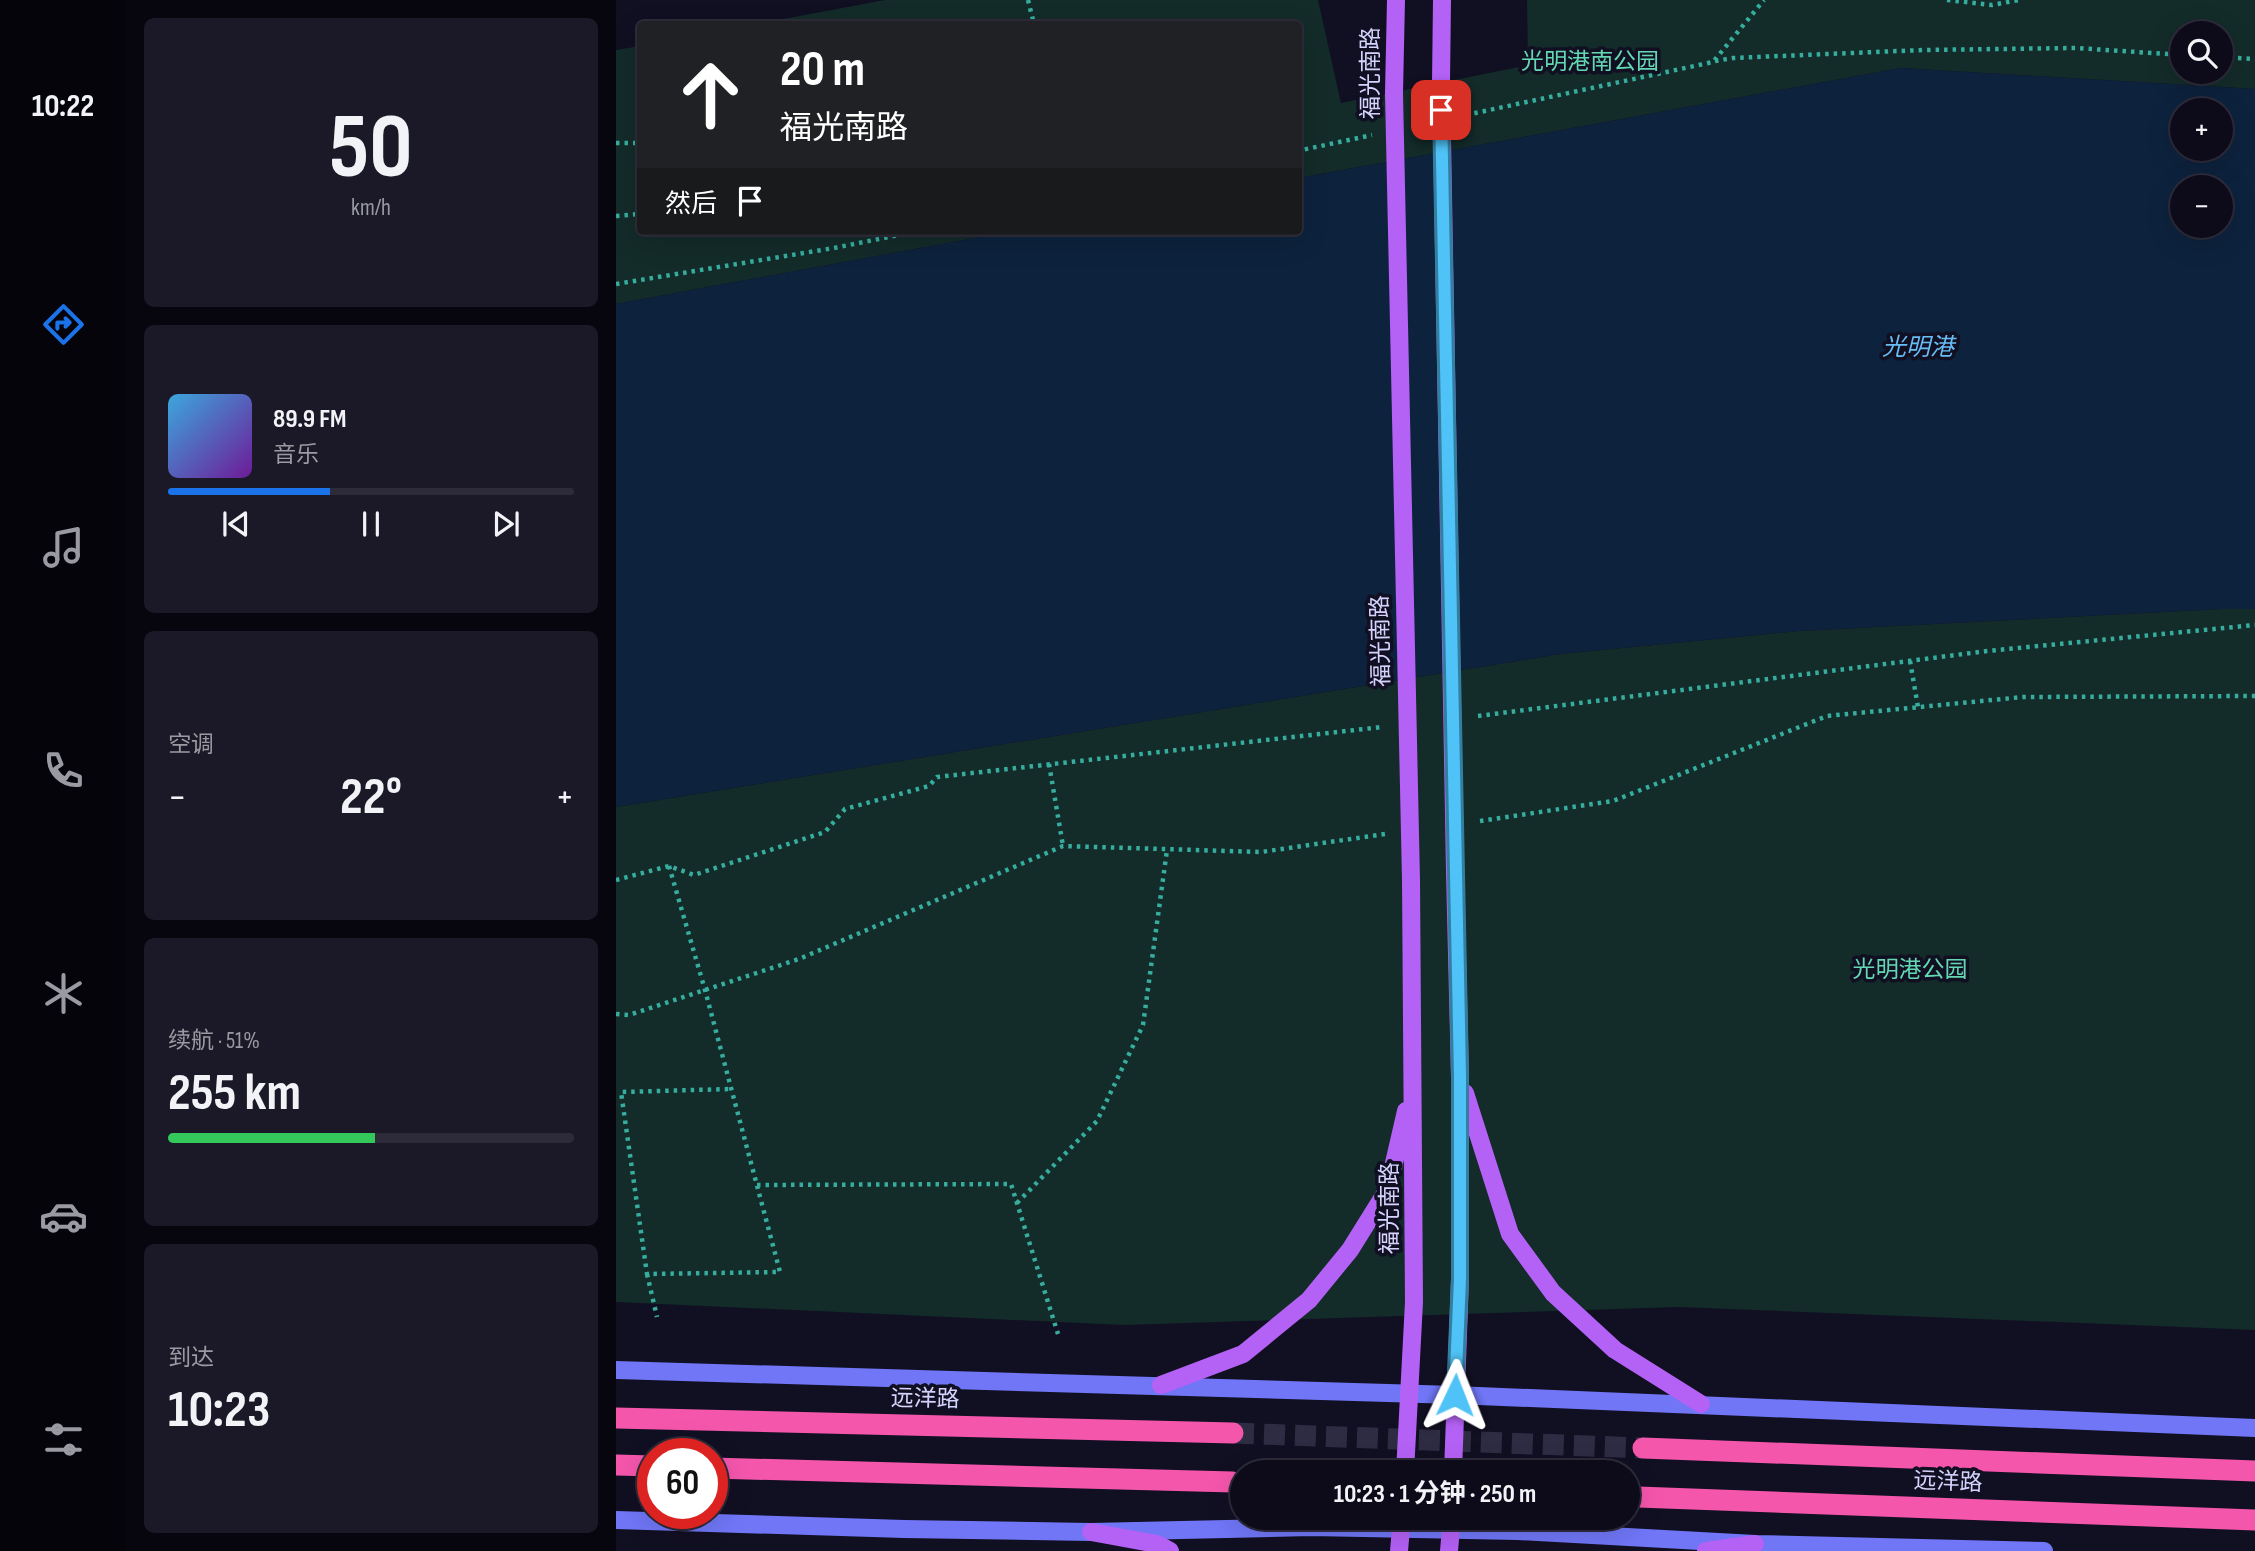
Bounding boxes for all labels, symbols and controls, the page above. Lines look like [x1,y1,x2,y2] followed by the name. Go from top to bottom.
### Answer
[2170,21,2233,238] map controls
[2170,21,2233,84] button: search
[1357,27,1385,119] street label: 福光南路
[780,41,865,100] text: 20 m
[1521,48,1659,76] park label: 光明港南公园
[665,49,756,140] icon: ahead
[1411,80,1471,140] pin
[32,87,94,126] text: 10:22
[1422,91,1460,129] icon: arrive
[329,94,413,203] text: 50
[2170,98,2233,161] button: +
[780,109,908,148] text: 福光南路
[2170,175,2233,238] button: −
[731,182,769,220] icon: arrive
[665,189,717,220] text: 然后
[351,194,391,222] text: km/h
[39,300,88,349] icon: directions
[1882,333,1957,362] water label: 光明港
[273,404,346,435] text: 89.9 FM
[273,441,319,469] text: 音乐
[217,505,255,543] icon: previous
[352,505,390,543] icon: pause
[487,505,525,543] icon: next
[39,523,88,572] icon: music
[1366,595,1396,687] street label: 福光南路
[168,731,214,759] text: 空调
[39,746,88,795] icon: phone
[340,766,402,829] text: 22°
[168,775,187,820] text: −
[555,775,574,820] text: +
[1853,956,1968,984] park label: 光明港公园
[39,969,88,1018] icon: climate
[168,1027,260,1055] text: 续航 · 51%
[168,1062,301,1125] text: 255 km
[1376,1162,1404,1254] street label: 福光南路
[39,1192,88,1241] icon: car
[168,1344,214,1372] text: 到达
[1418,1358,1492,1432] position arrow
[168,1379,270,1442] text: 10:23
[890,1384,960,1414] street label: 远洋路
[39,1415,88,1464] icon: filters
[637,1438,728,1529] speed limit sign: 60
[1913,1467,1983,1497] street label: 远洋路
[1334,1479,1536,1510] text: 10:23 · 1 分钟 · 250 m

